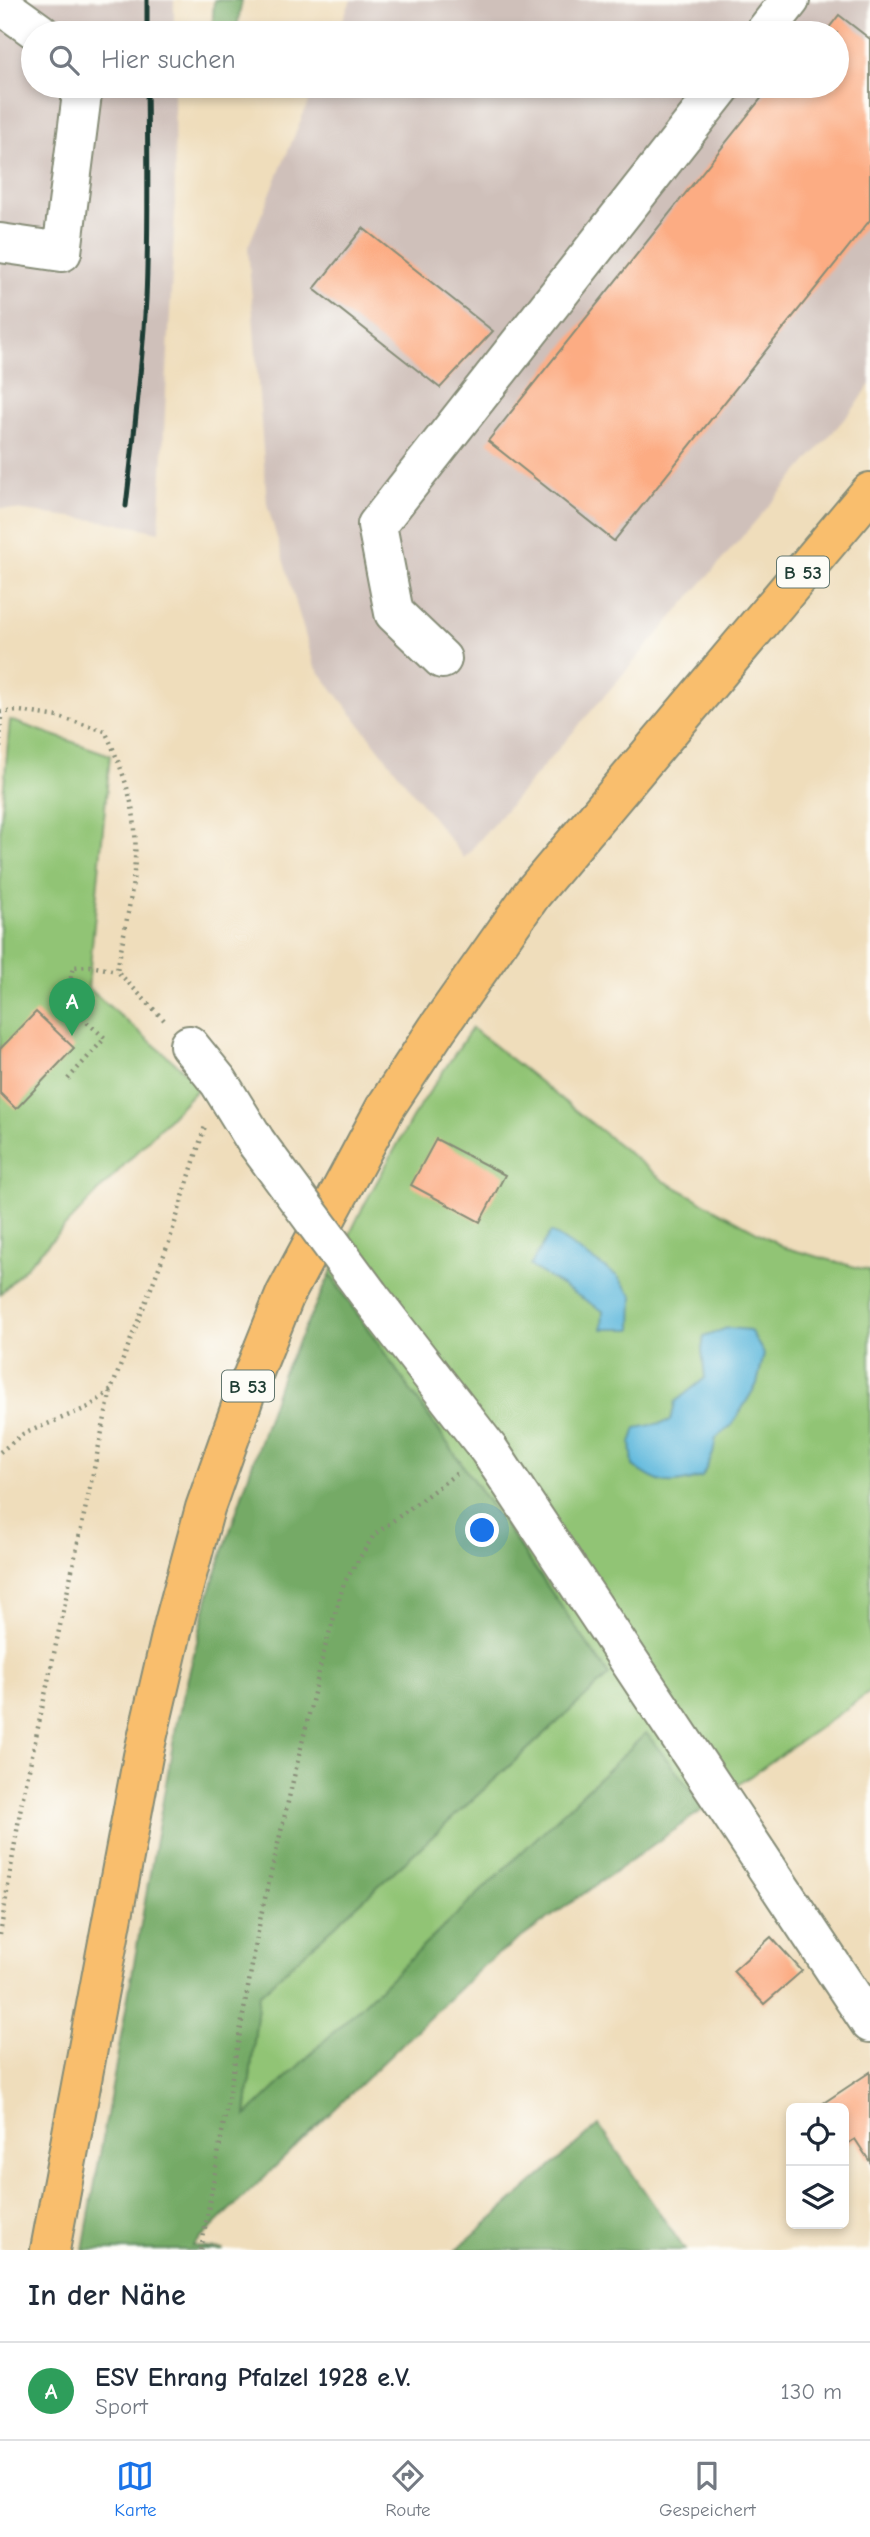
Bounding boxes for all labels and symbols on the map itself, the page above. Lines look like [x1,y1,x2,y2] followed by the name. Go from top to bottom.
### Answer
[777,556,829,587] road number: B 53
[49,978,95,1036] pin: A
[222,1370,274,1402] road number: B 53
[465,1513,499,1547] your location

